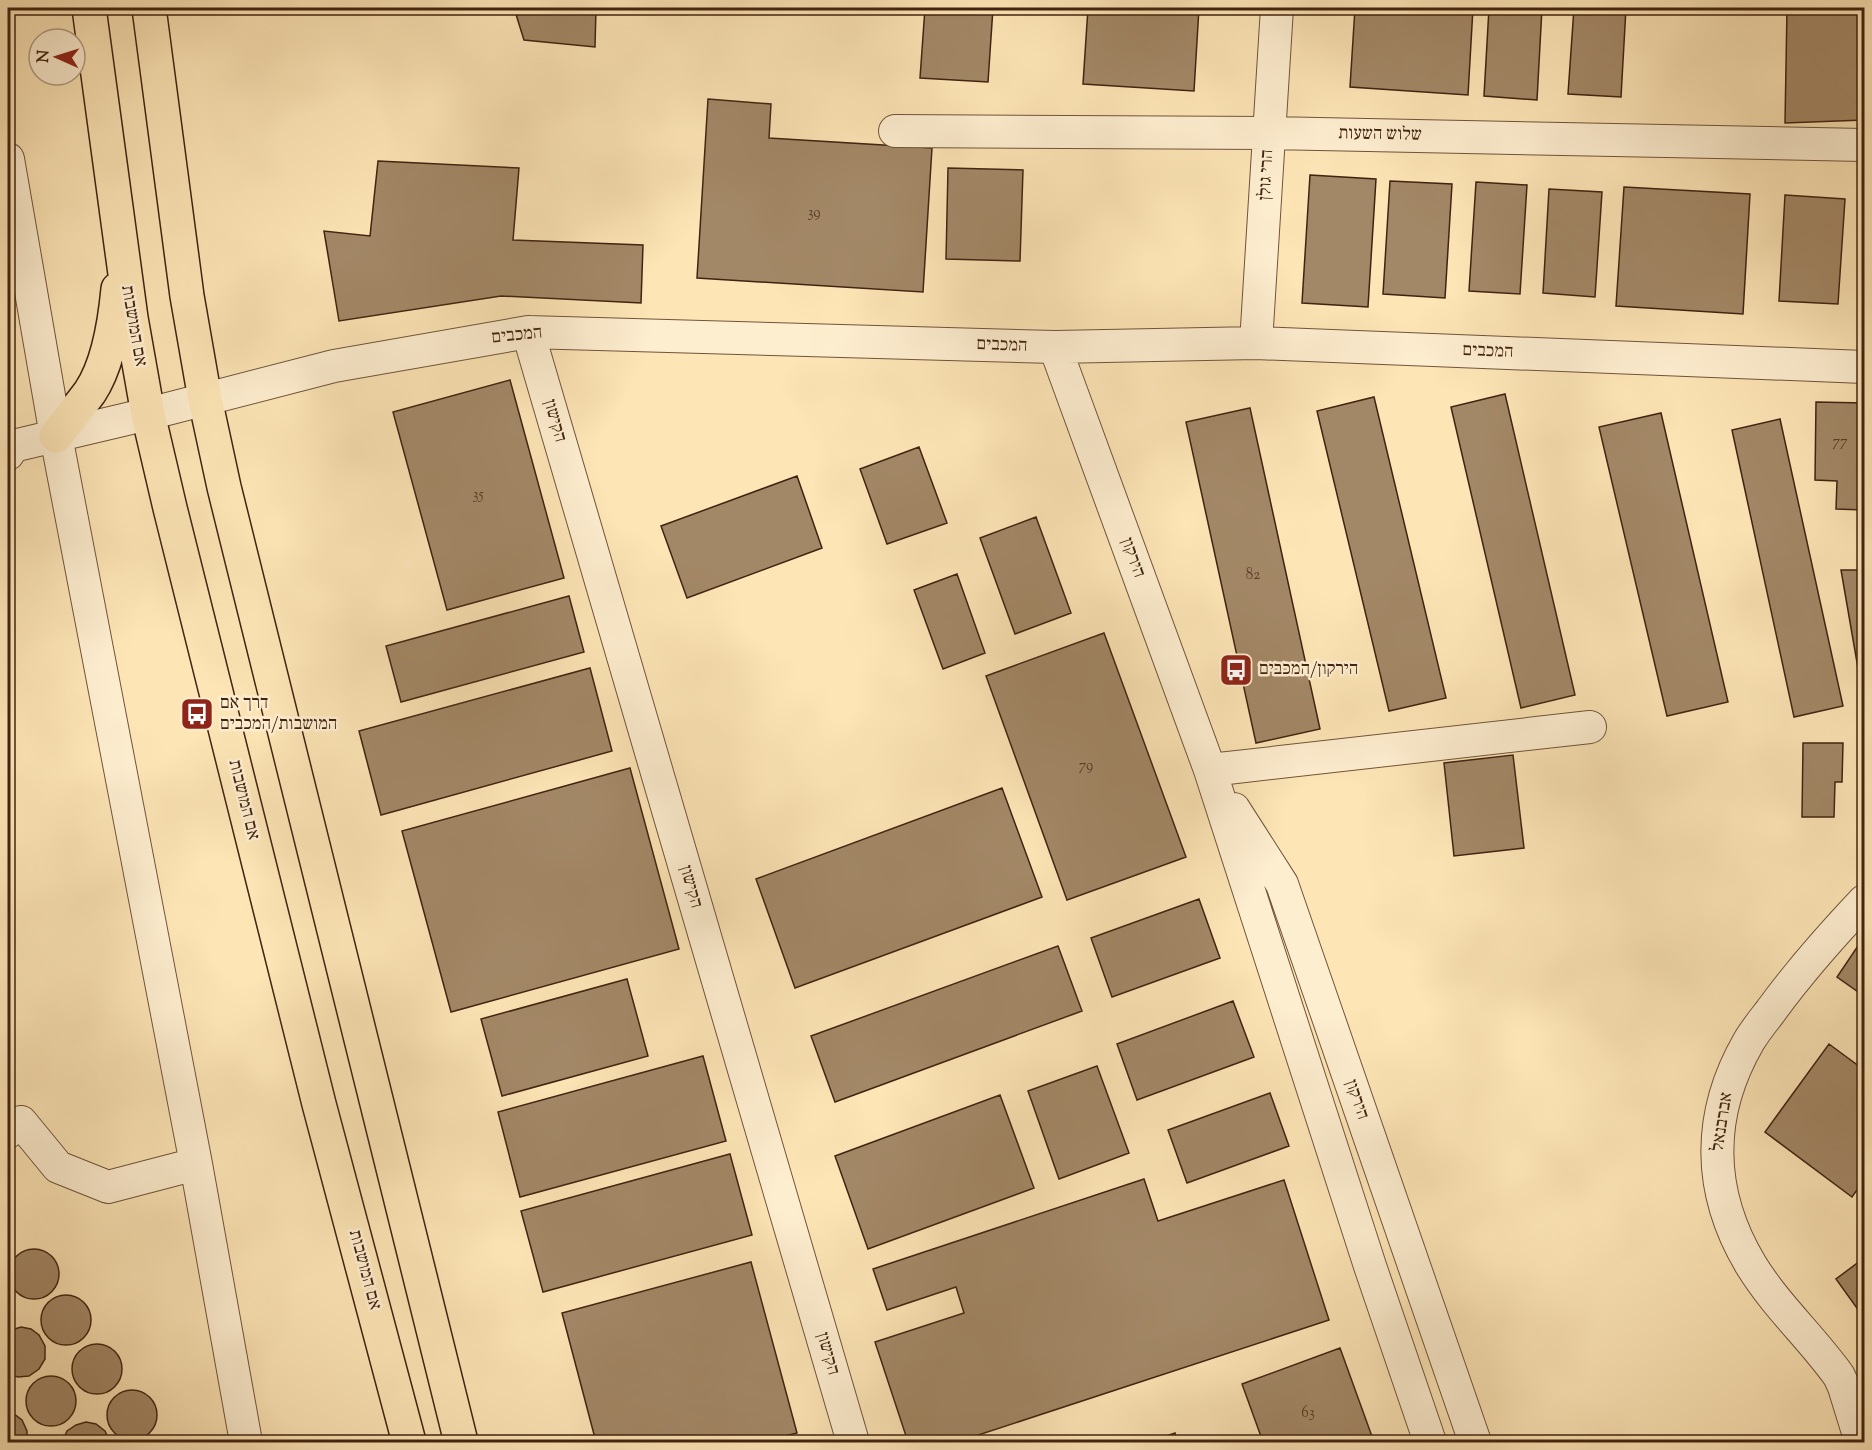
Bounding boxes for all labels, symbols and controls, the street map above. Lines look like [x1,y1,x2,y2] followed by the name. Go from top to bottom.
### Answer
[27,27,87,87] north arrow
[33,49,56,63] text: N
[1338,121,1422,149] street label: שלוש השעות
[1253,149,1281,201] street label: הרי גולן
[807,203,821,224] house number: 39
[113,283,153,369] street label: אם המושבות
[490,320,544,352] street label: המכבים
[976,332,1028,360] street label: המכבים
[1462,338,1514,366] street label: המכבים
[535,396,573,446] street label: הקישון
[1832,432,1848,453] house number: 77
[472,485,484,506] house number: 35
[1113,534,1151,582] street label: הירקון
[1246,565,1260,586] house number: 82
[1218,652,1254,688] bus stop icon: הירקון/המכבים
[1259,657,1358,683] place label: הירקון/המכבים
[220,691,337,738] place label: דרך אם המושבות/המכבים
[179,696,215,732] bus stop icon: דרך אם המושבות/המכבים
[1079,756,1093,777] house number: 79
[220,757,266,843] street label: אם המושבות
[671,862,709,912] street label: הקישון
[1337,1076,1375,1124] street label: הירקון
[1705,1090,1741,1154] street label: אברבנאל
[341,1227,387,1313] street label: אם המושבות
[808,1329,846,1379] street label: הקישון
[1301,1403,1315,1424] house number: 63

